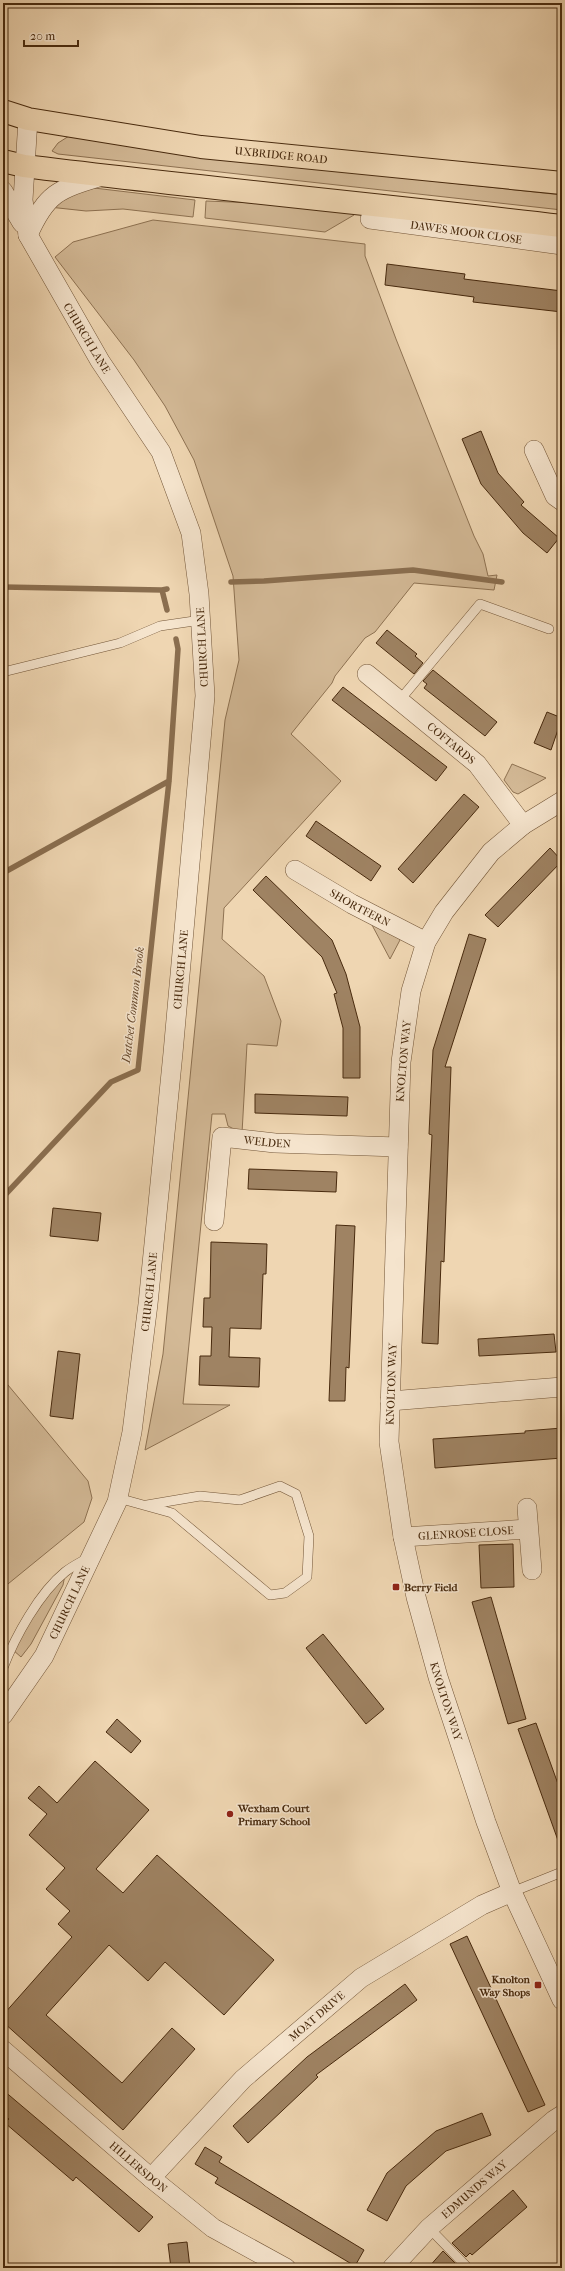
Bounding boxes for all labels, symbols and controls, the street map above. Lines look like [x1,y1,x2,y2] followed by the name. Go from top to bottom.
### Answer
[24,22,78,48] scale bar
[30,29,55,43] text: 20 m
[234,144,328,167] street label: UXBRIDGE ROAD
[409,218,523,247] street label: DAWES MOOR CLOSE
[60,301,113,376] street label: CHURCH LANE
[194,607,211,687] street label: CHURCH LANE
[424,720,478,767] street label: COFTARDS
[327,886,393,930] street label: SHORTFERN
[171,929,191,1010] street label: CHURCH LANE
[119,946,147,1065] water label: Datchet Common Brook
[393,1019,414,1102] street label: KNOLTON WAY
[242,1133,292,1151] street label: WELDEN
[139,1251,160,1332] street label: CHURCH LANE
[384,1342,399,1425] street label: KNOLTON WAY
[418,1524,514,1543] street label: GLENROSE CLOSE
[47,1564,93,1642] street label: CHURCH LANE
[404,1581,459,1594] place label: Berry Field
[391,1582,401,1592] marker: Berry Field
[427,1661,465,1743] street label: KNOLTON WAY
[237,1802,311,1828] place label: Wexham Court Primary School
[225,1809,235,1819] marker: Wexham Court Primary School
[478,1973,531,1999] place label: Knolton Way Shops
[533,1980,543,1990] marker: Knolton Way Shops
[286,1989,348,2044] street label: MOAT DRIVE
[107,2139,170,2196] street label: HILLERSDON
[439,2157,510,2221] street label: EDMUNDS WAY

